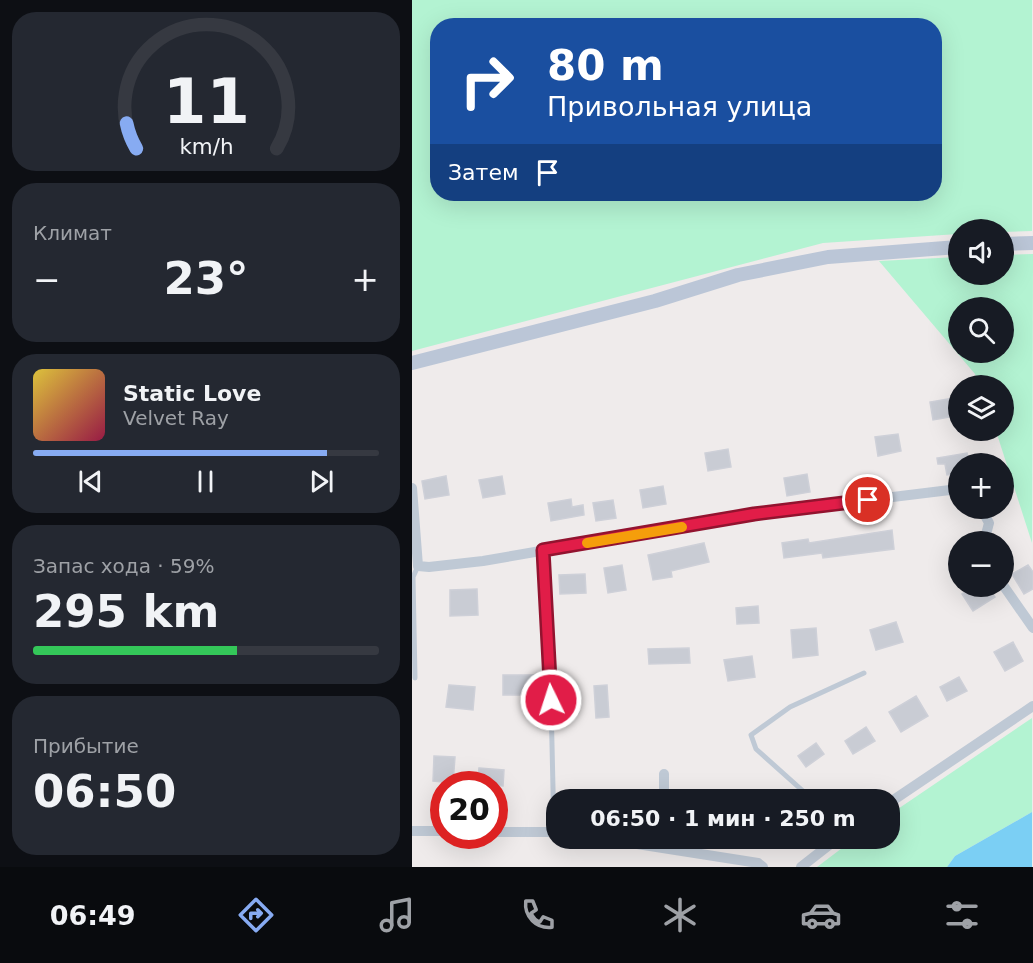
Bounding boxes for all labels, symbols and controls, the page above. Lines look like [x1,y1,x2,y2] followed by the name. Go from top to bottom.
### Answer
[547,41,664,90] text: 80 m
[448,42,526,120] icon: right
[163,65,249,138] text: 11
[547,91,812,122] text: Привольная улица
[179,134,233,159] text: km/h
[531,156,564,189] icon: arrive
[448,160,519,185] text: Затем
[948,219,1014,597] map controls
[948,219,1014,285] button: sound
[33,221,112,245] text: Климат
[163,252,249,305] text: 23°
[33,260,61,299] text: −
[351,260,379,299] text: +
[948,297,1014,363] button: search
[948,375,1014,441] button: layers
[123,381,261,406] text: Static Love
[123,406,229,430] text: Velvet Ray
[948,453,1014,519] button: +
[74,465,107,498] icon: previous
[189,465,222,498] icon: pause
[305,465,338,498] icon: next
[842,474,893,525] pin
[851,483,884,516] icon: arrive
[948,531,1014,597] button: −
[33,554,214,578] text: Запас хода · 59%
[33,585,219,638] text: 295 km
[519,668,583,732] position arrow
[33,734,139,758] text: Прибытие
[33,765,176,818] text: 06:50
[430,771,508,849] speed limit sign: 20
[590,806,856,831] text: 06:50 · 1 мин · 250 m
[235,894,277,936] icon: directions
[376,894,418,936] icon: music
[517,894,559,936] icon: phone
[659,894,701,936] icon: climate
[800,894,842,936] icon: car
[941,894,983,936] icon: filters
[50,900,136,931] text: 06:49

